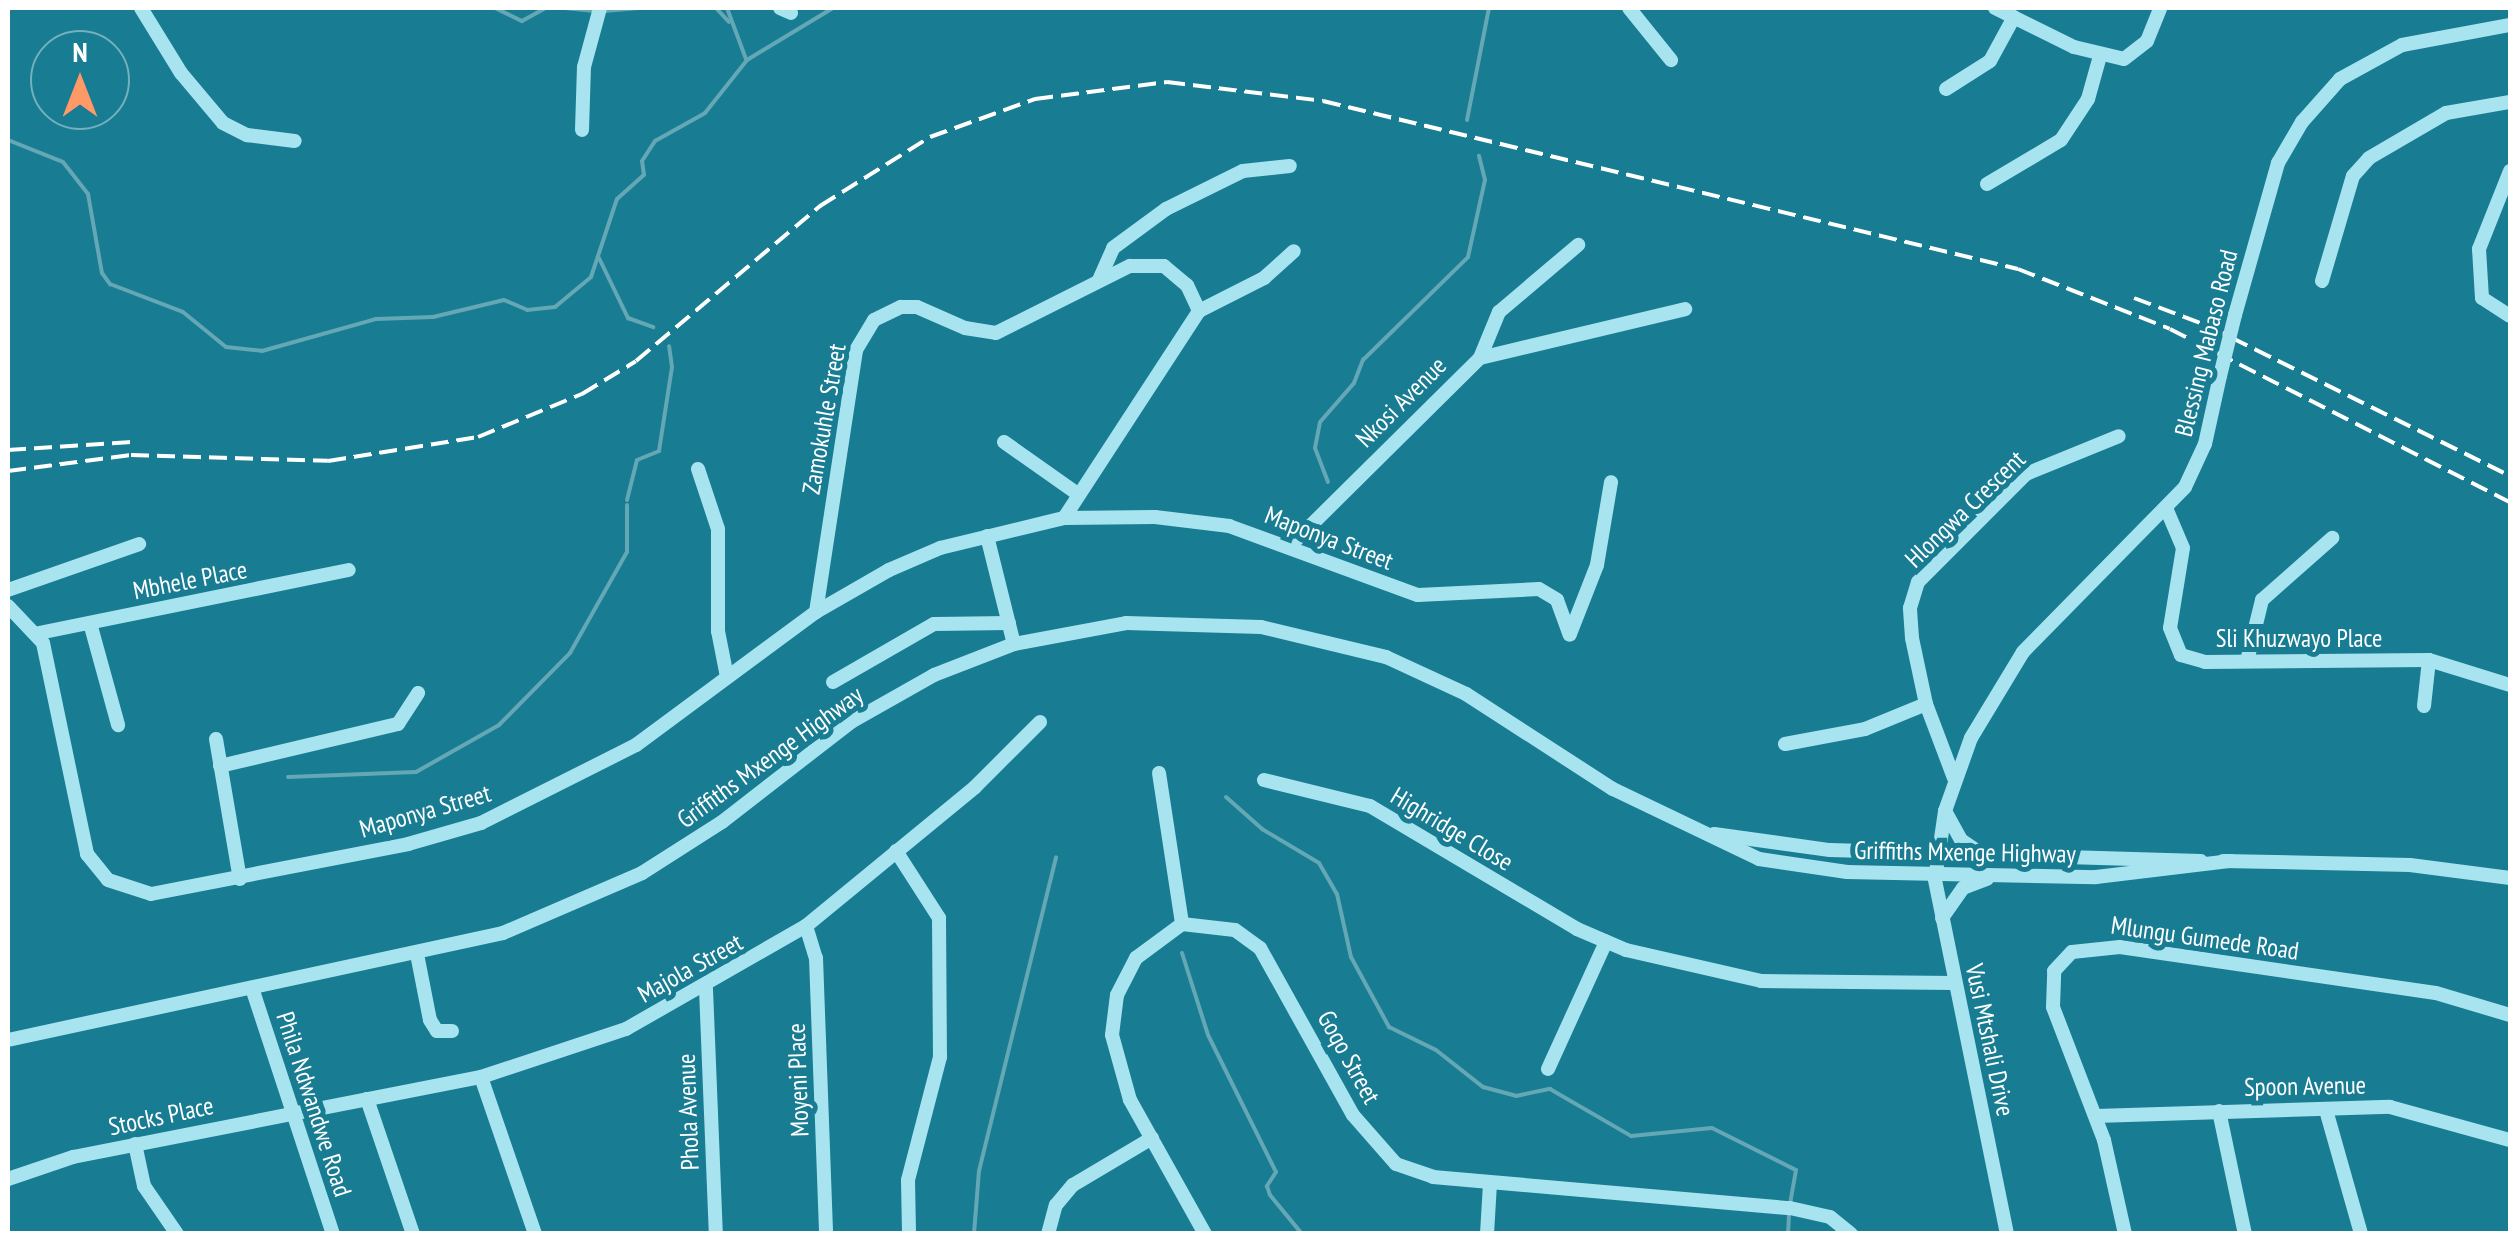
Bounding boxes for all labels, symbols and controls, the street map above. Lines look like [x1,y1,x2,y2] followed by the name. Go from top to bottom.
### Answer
[30,30,130,130] north arrow
[72,33,88,70] text: N
[2168,247,2244,439] street label: Blessing Mabaso Road
[796,341,852,497] street label: Zamokuhle Street
[1349,350,1453,454] street label: Nkosi Avenue
[1899,444,2031,574] street label: Hlongwa Crescent
[1261,500,1397,576] street label: Maponya Street
[130,554,250,606] street label: Mbhele Place
[2216,623,2382,653] street label: Sli Khuzwayo Place
[671,680,869,834] street label: Griffiths Mxenge Highway
[356,778,494,844] street label: Maponya Street
[1386,781,1518,877] street label: Highridge Close
[1854,835,2076,869] street label: Griffiths Mxenge Highway
[2109,910,2301,966] street label: Mlungu Gumede Road
[632,927,748,1009] street label: Majola Street
[1959,961,2021,1119] street label: Vusi Mtshali Drive
[1311,1005,1387,1109] street label: Goqo Street
[270,1008,358,1200] street label: Phila Ndwandwe Road
[781,1023,815,1137] street label: Moyeni Place
[671,1053,705,1171] street label: Phola Avenue
[2243,1070,2367,1102] street label: Spoon Avenue
[106,1090,216,1142] street label: Stocks Place

